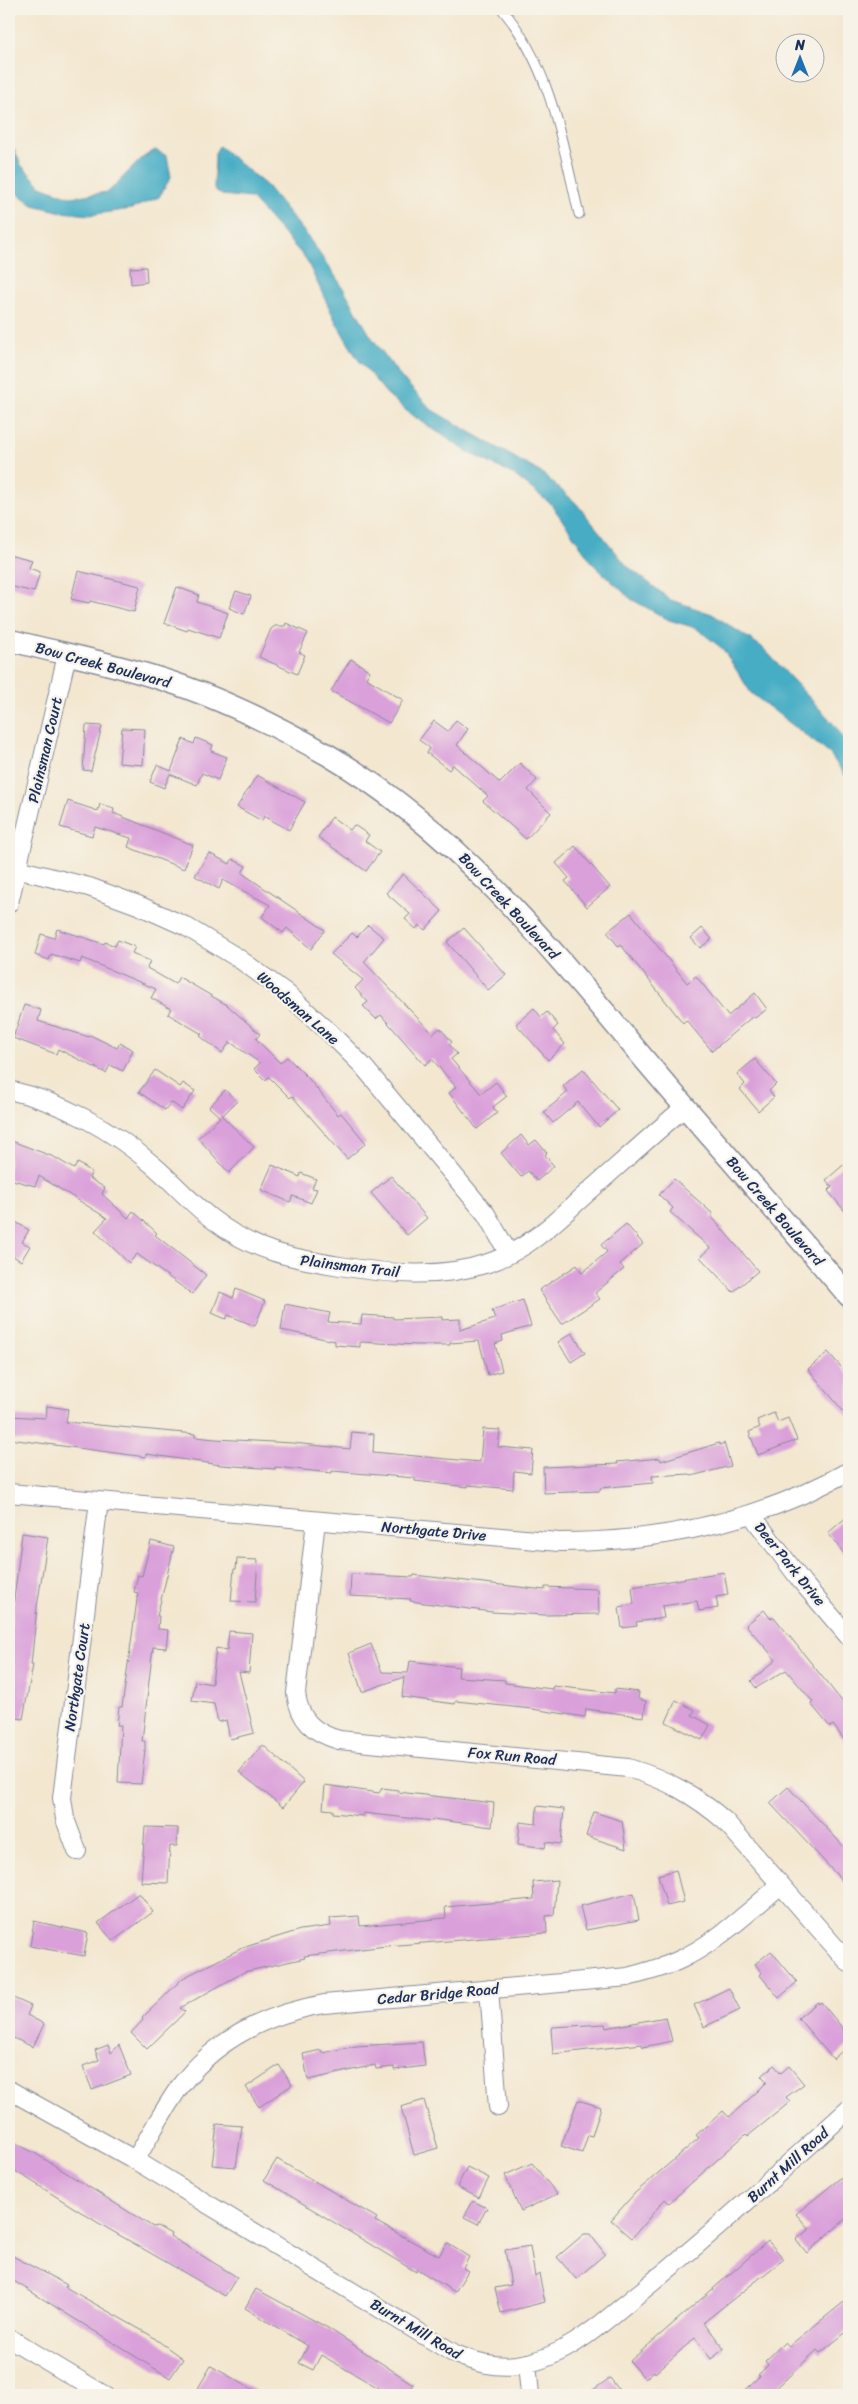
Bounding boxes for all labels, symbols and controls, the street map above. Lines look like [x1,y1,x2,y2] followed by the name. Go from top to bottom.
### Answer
[776,32,826,82] north arrow
[794,33,805,58] text: N
[32,634,175,696] street label: Bow Creek Boulevard
[20,694,70,806] street label: Plainsman Court
[452,846,567,966] street label: Bow Creek Boulevard
[251,964,346,1052] street label: Woodsman Lane
[720,1150,831,1273] street label: Bow Creek Boulevard
[299,1247,402,1285] street label: Plainsman Trail
[380,1513,488,1549] street label: Northgate Drive
[748,1516,833,1612] street label: Deer Park Drive
[57,1621,98,1733] street label: Northgate Court
[467,1739,558,1773] street label: Fox Run Road
[376,1976,501,2012] street label: Cedar Bridge Road
[741,2120,836,2209] street label: Burnt Mill Road
[365,2291,468,2367] street label: Burnt Mill Road

